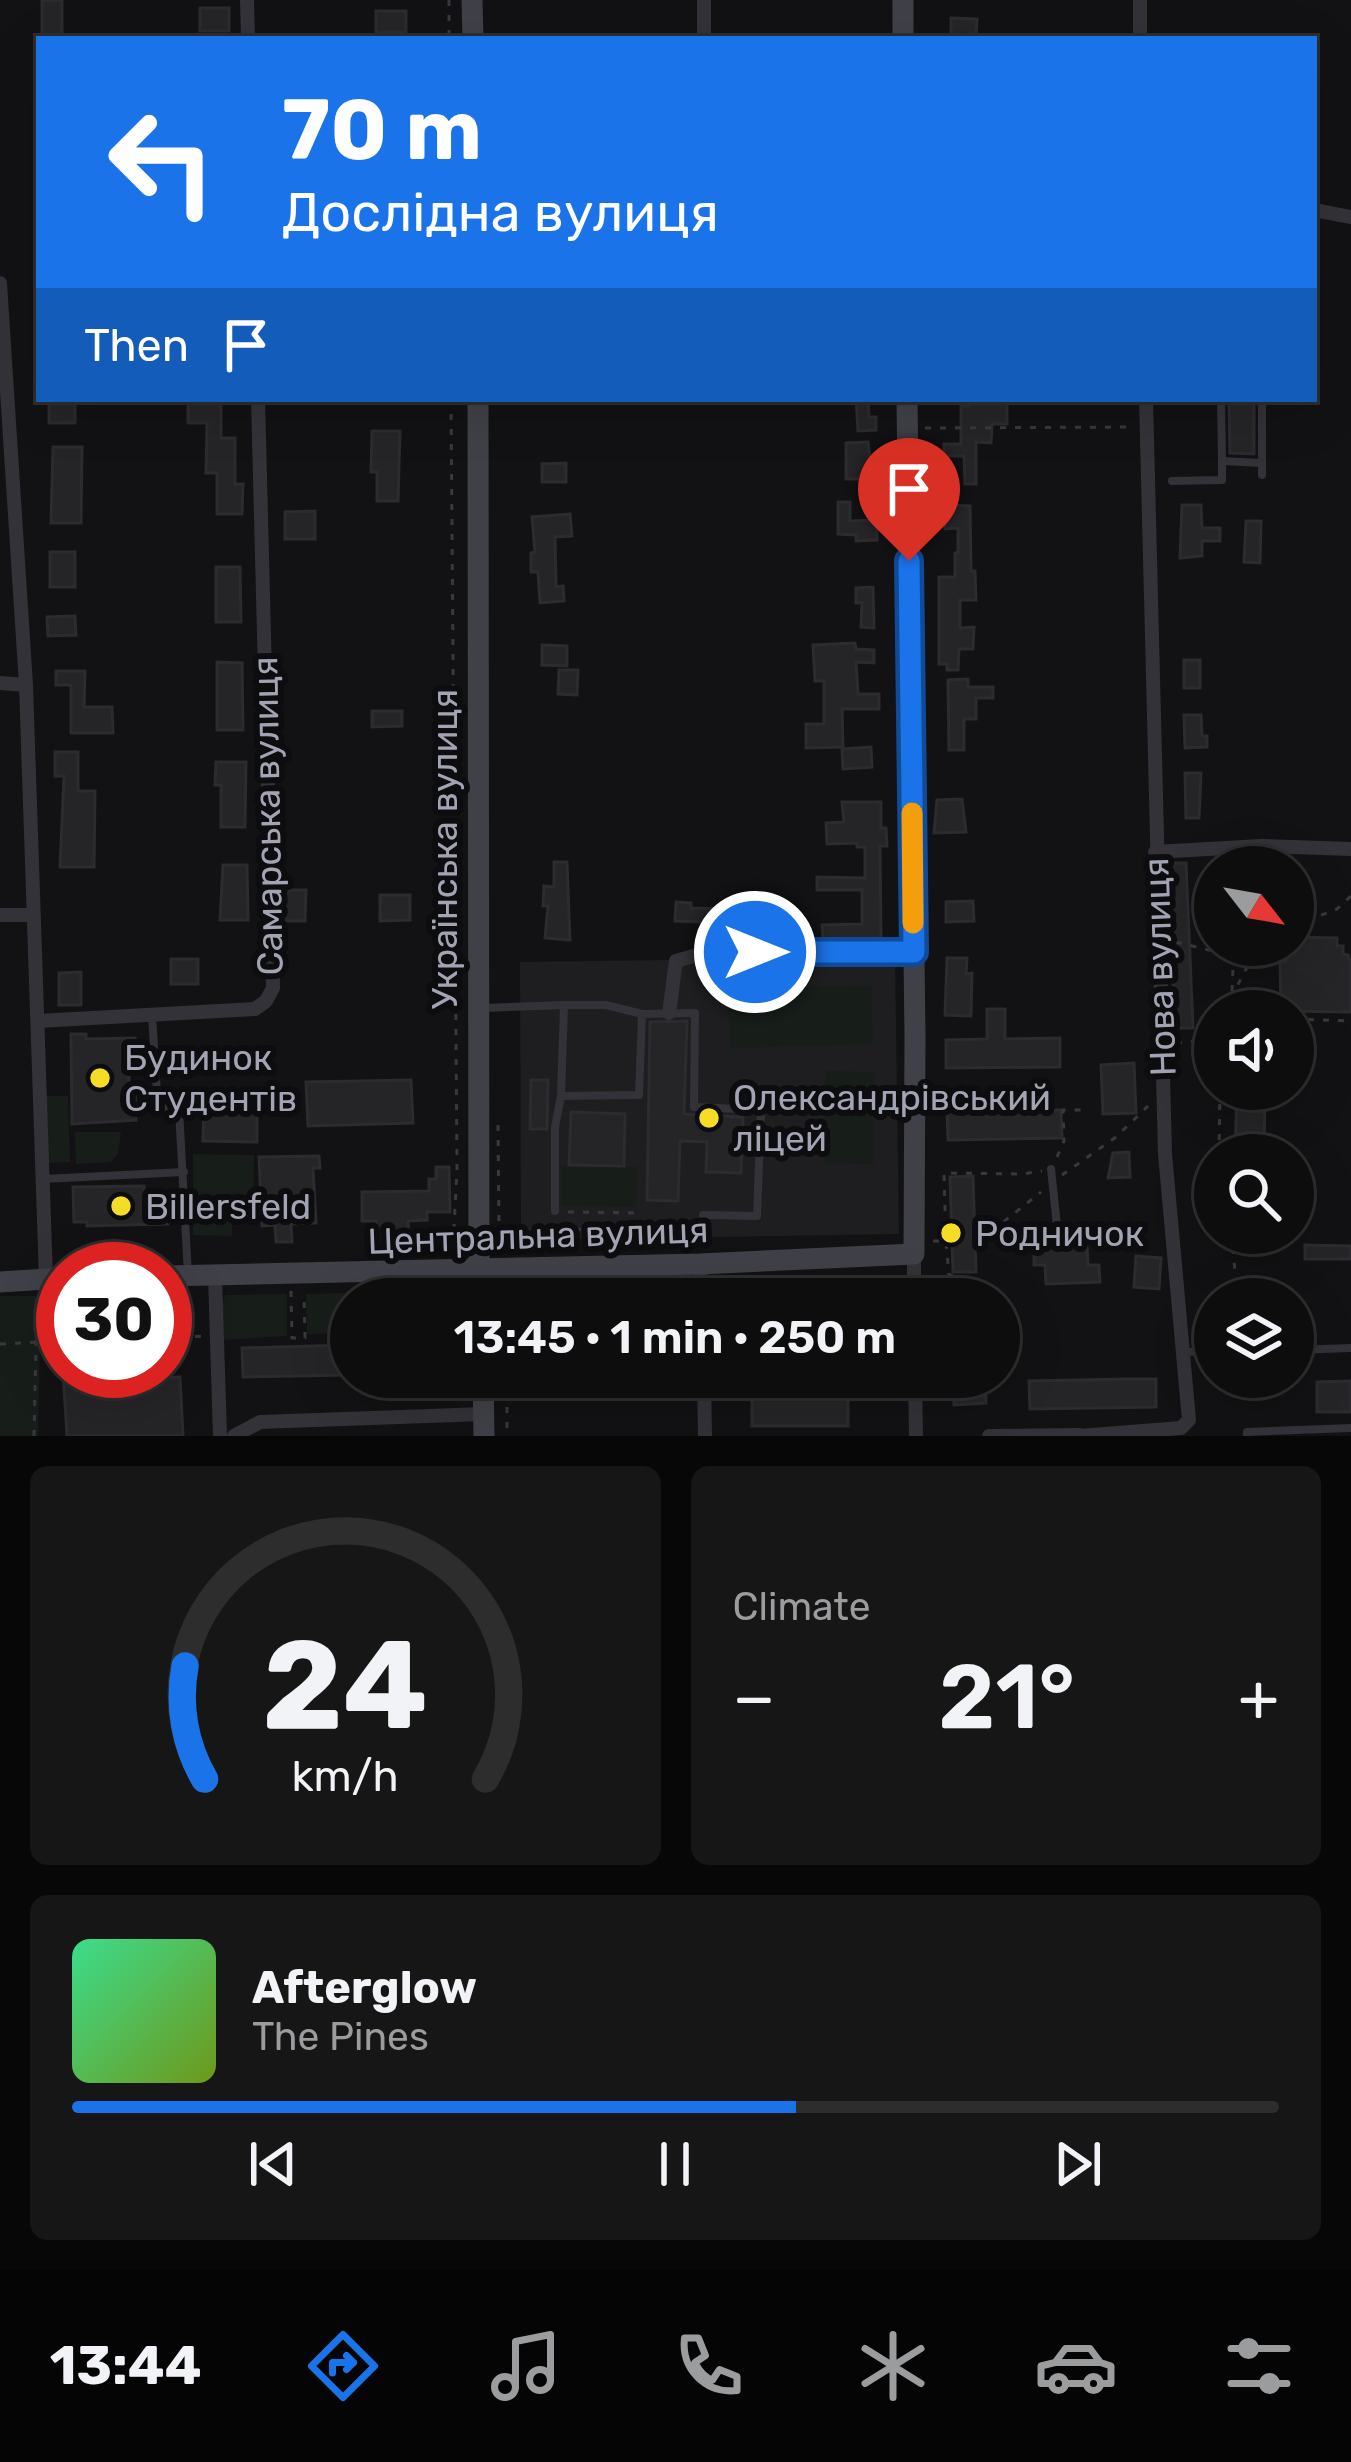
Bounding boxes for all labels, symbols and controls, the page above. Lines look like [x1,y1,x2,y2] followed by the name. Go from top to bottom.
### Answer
[282,80,482,180] text: 70 m
[84,84,240,240] icon: left
[282,181,719,245] text: Дослідна вулиця
[213,312,279,378] icon: arrive
[84,319,189,372] text: Then
[858,438,960,561] pin
[876,456,942,522] icon: arrive
[243,656,292,976] street label: Самарська вулиця
[423,689,466,1009] street label: Українська вулиця
[1194,846,1314,966] north arrow
[1194,846,1314,1398] map controls
[1134,857,1185,1077] street label: Нова вулиця
[692,889,818,1015] position arrow
[1194,990,1314,1110] button: sound
[124,1036,297,1120] place label: Будинок Студентів
[87,1065,113,1091] marker: Будинок Студентів
[733,1076,1051,1160] place label: Олександрівський ліцей
[696,1105,722,1131] marker: Олександрівський ліцей
[1194,1134,1314,1254] button: search
[145,1185,311,1228] place label: Billersfeld
[108,1193,134,1219] marker: Billersfeld
[367,1208,709,1263] street label: Центральна вулиця
[975,1212,1144,1255] place label: Родничок
[938,1220,964,1246] marker: Родничок
[36,1242,192,1398] speed limit sign: 30
[1194,1278,1314,1398] button: layers
[454,1311,896,1364] text: 13:45 · 1 min · 250 m
[733,1584,871,1630] text: Climate
[262,1611,428,1759] text: 24
[938,1644,1075,1751] text: 21°
[733,1658,775,1737] text: −
[1238,1658,1279,1737] text: +
[292,1750,399,1801] text: km/h
[252,1961,477,2014] text: Afterglow
[252,2014,429,2060] text: The Pines
[240,2131,306,2197] icon: previous
[642,2131,708,2197] icon: pause
[1045,2131,1111,2197] icon: next
[301,2324,385,2408] icon: directions
[484,2324,568,2408] icon: music
[667,2324,751,2408] icon: phone
[851,2324,935,2408] icon: climate
[1034,2324,1118,2408] icon: car
[1217,2324,1301,2408] icon: filters
[50,2334,202,2398] text: 13:44

